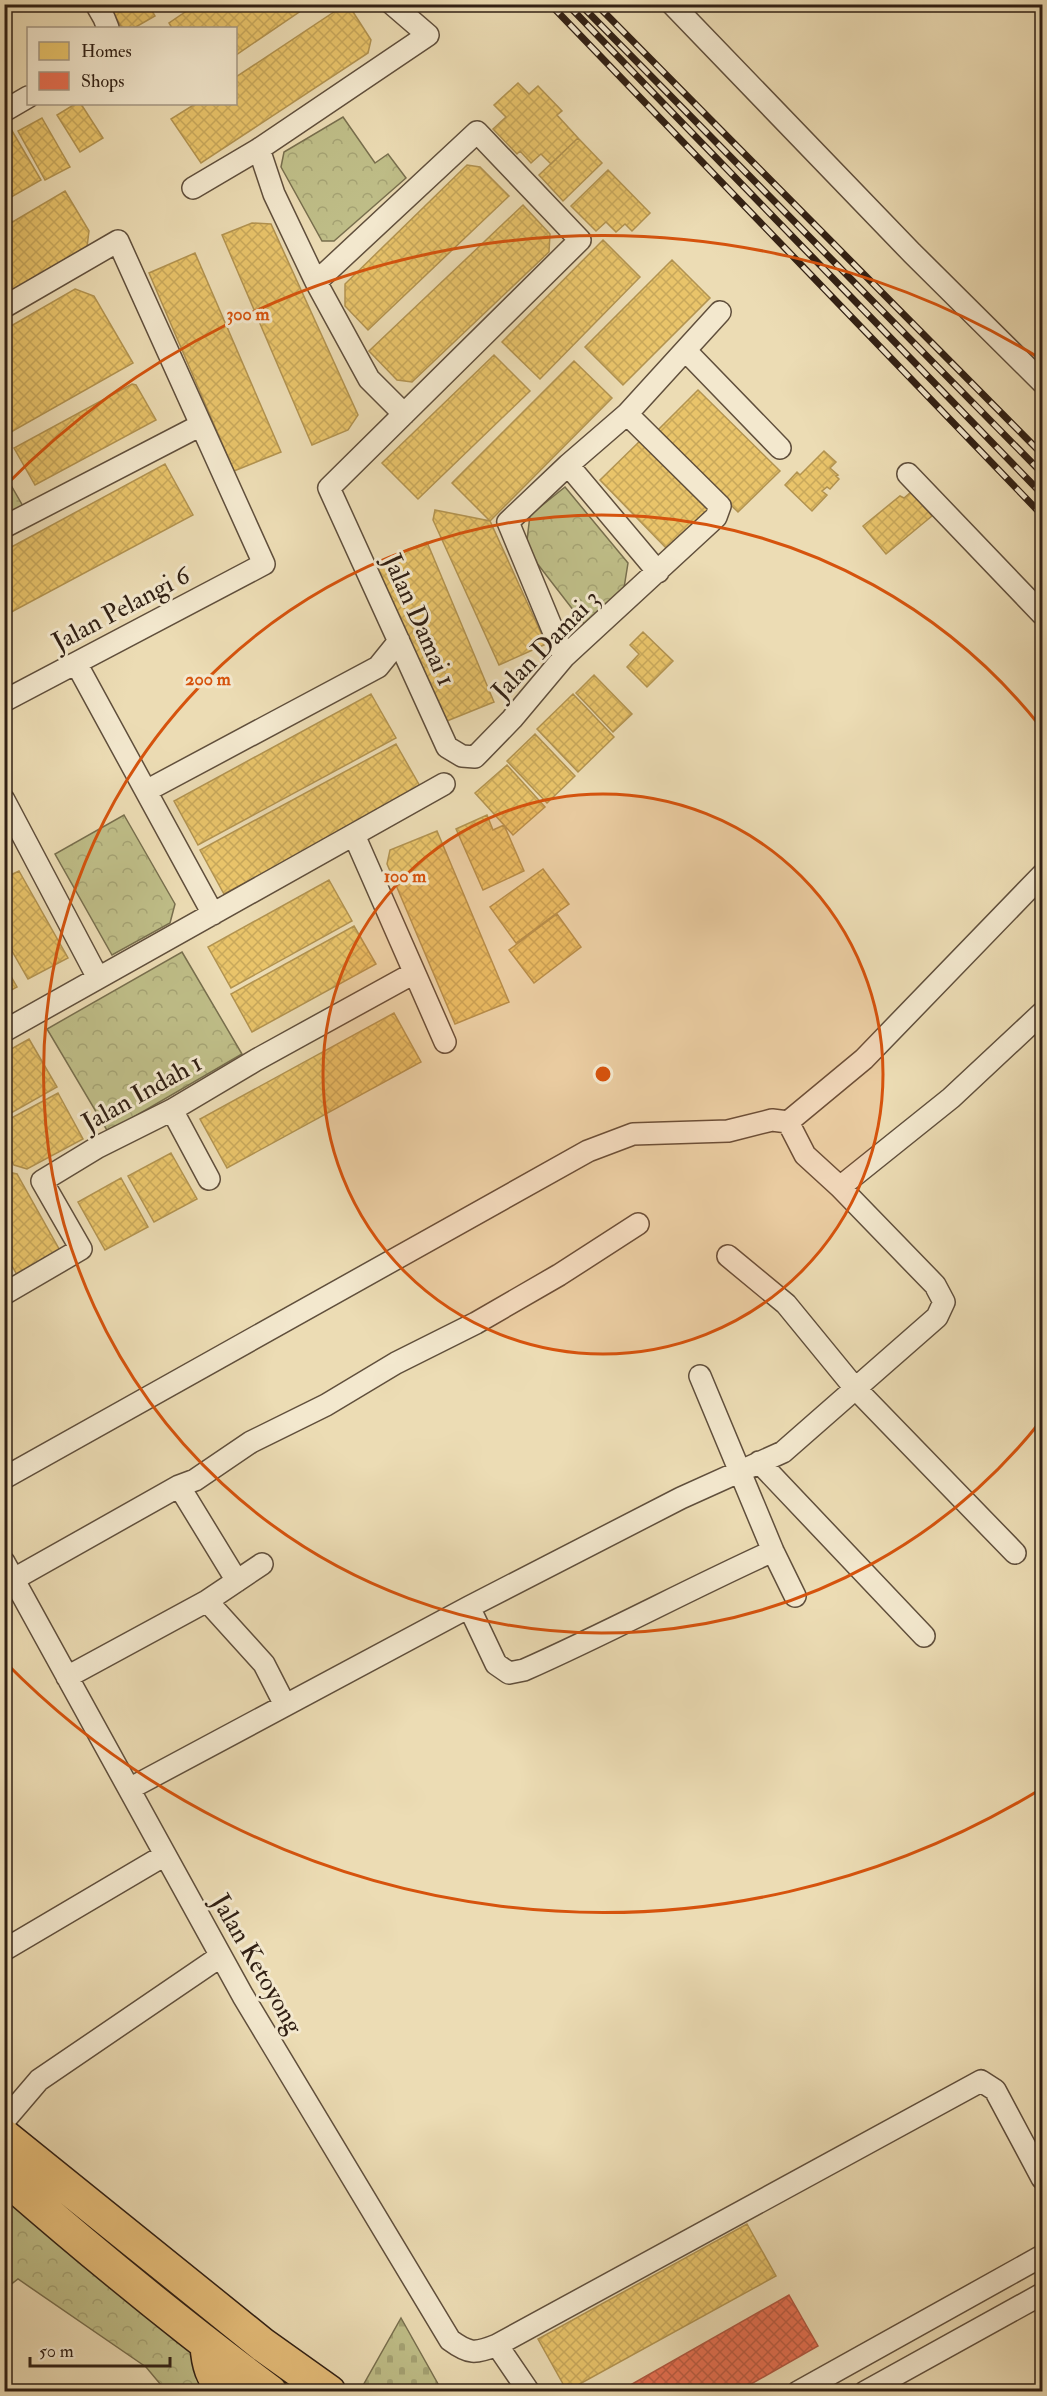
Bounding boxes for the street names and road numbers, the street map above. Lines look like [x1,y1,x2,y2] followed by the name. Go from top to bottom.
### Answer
[375,548,462,691] street label: Jalan Damai 1
[46,558,197,659] street label: Jalan Pelangi 6
[484,583,607,708] street label: Jalan Damai 3
[75,1047,208,1140] street label: Jalan Indah 1
[204,1887,311,2041] street label: Jalan Ketoyong

